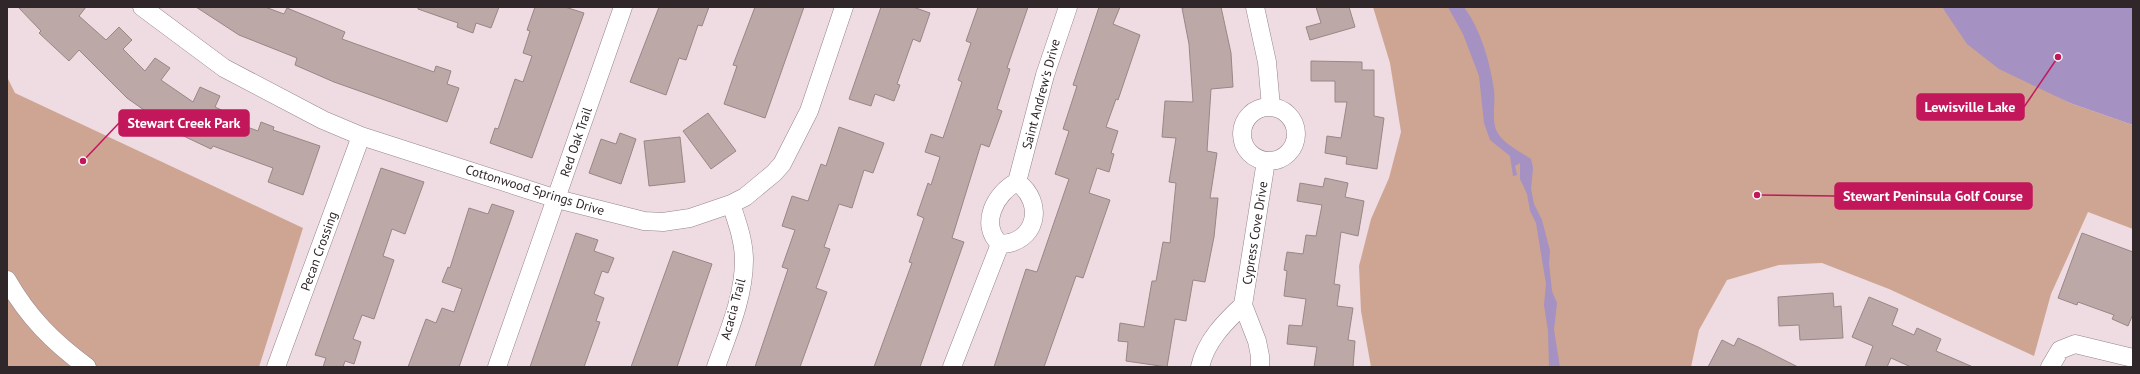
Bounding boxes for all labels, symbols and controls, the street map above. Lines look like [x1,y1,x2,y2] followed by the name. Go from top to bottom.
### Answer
[1018,37,1064,151] street label: Saint Andrew's Drive
[1917,94,2024,120] callout: Lewisville Lake
[1925,98,2015,116] text: Lewisville Lake
[556,105,596,179] street label: Red Oak Trail
[119,110,249,136] callout: Stewart Creek Park
[128,114,241,132] text: Stewart Creek Park
[463,161,607,219] street label: Cottonwood Springs Drive
[1238,180,1272,286] street label: Cypress Cove Drive
[1835,183,2032,209] callout: Stewart Peninsula Golf Course
[1843,187,2023,205] text: Stewart Peninsula Golf Course
[297,209,341,293] street label: Pecan Crossing
[717,276,749,341] street label: Acacia Trail

